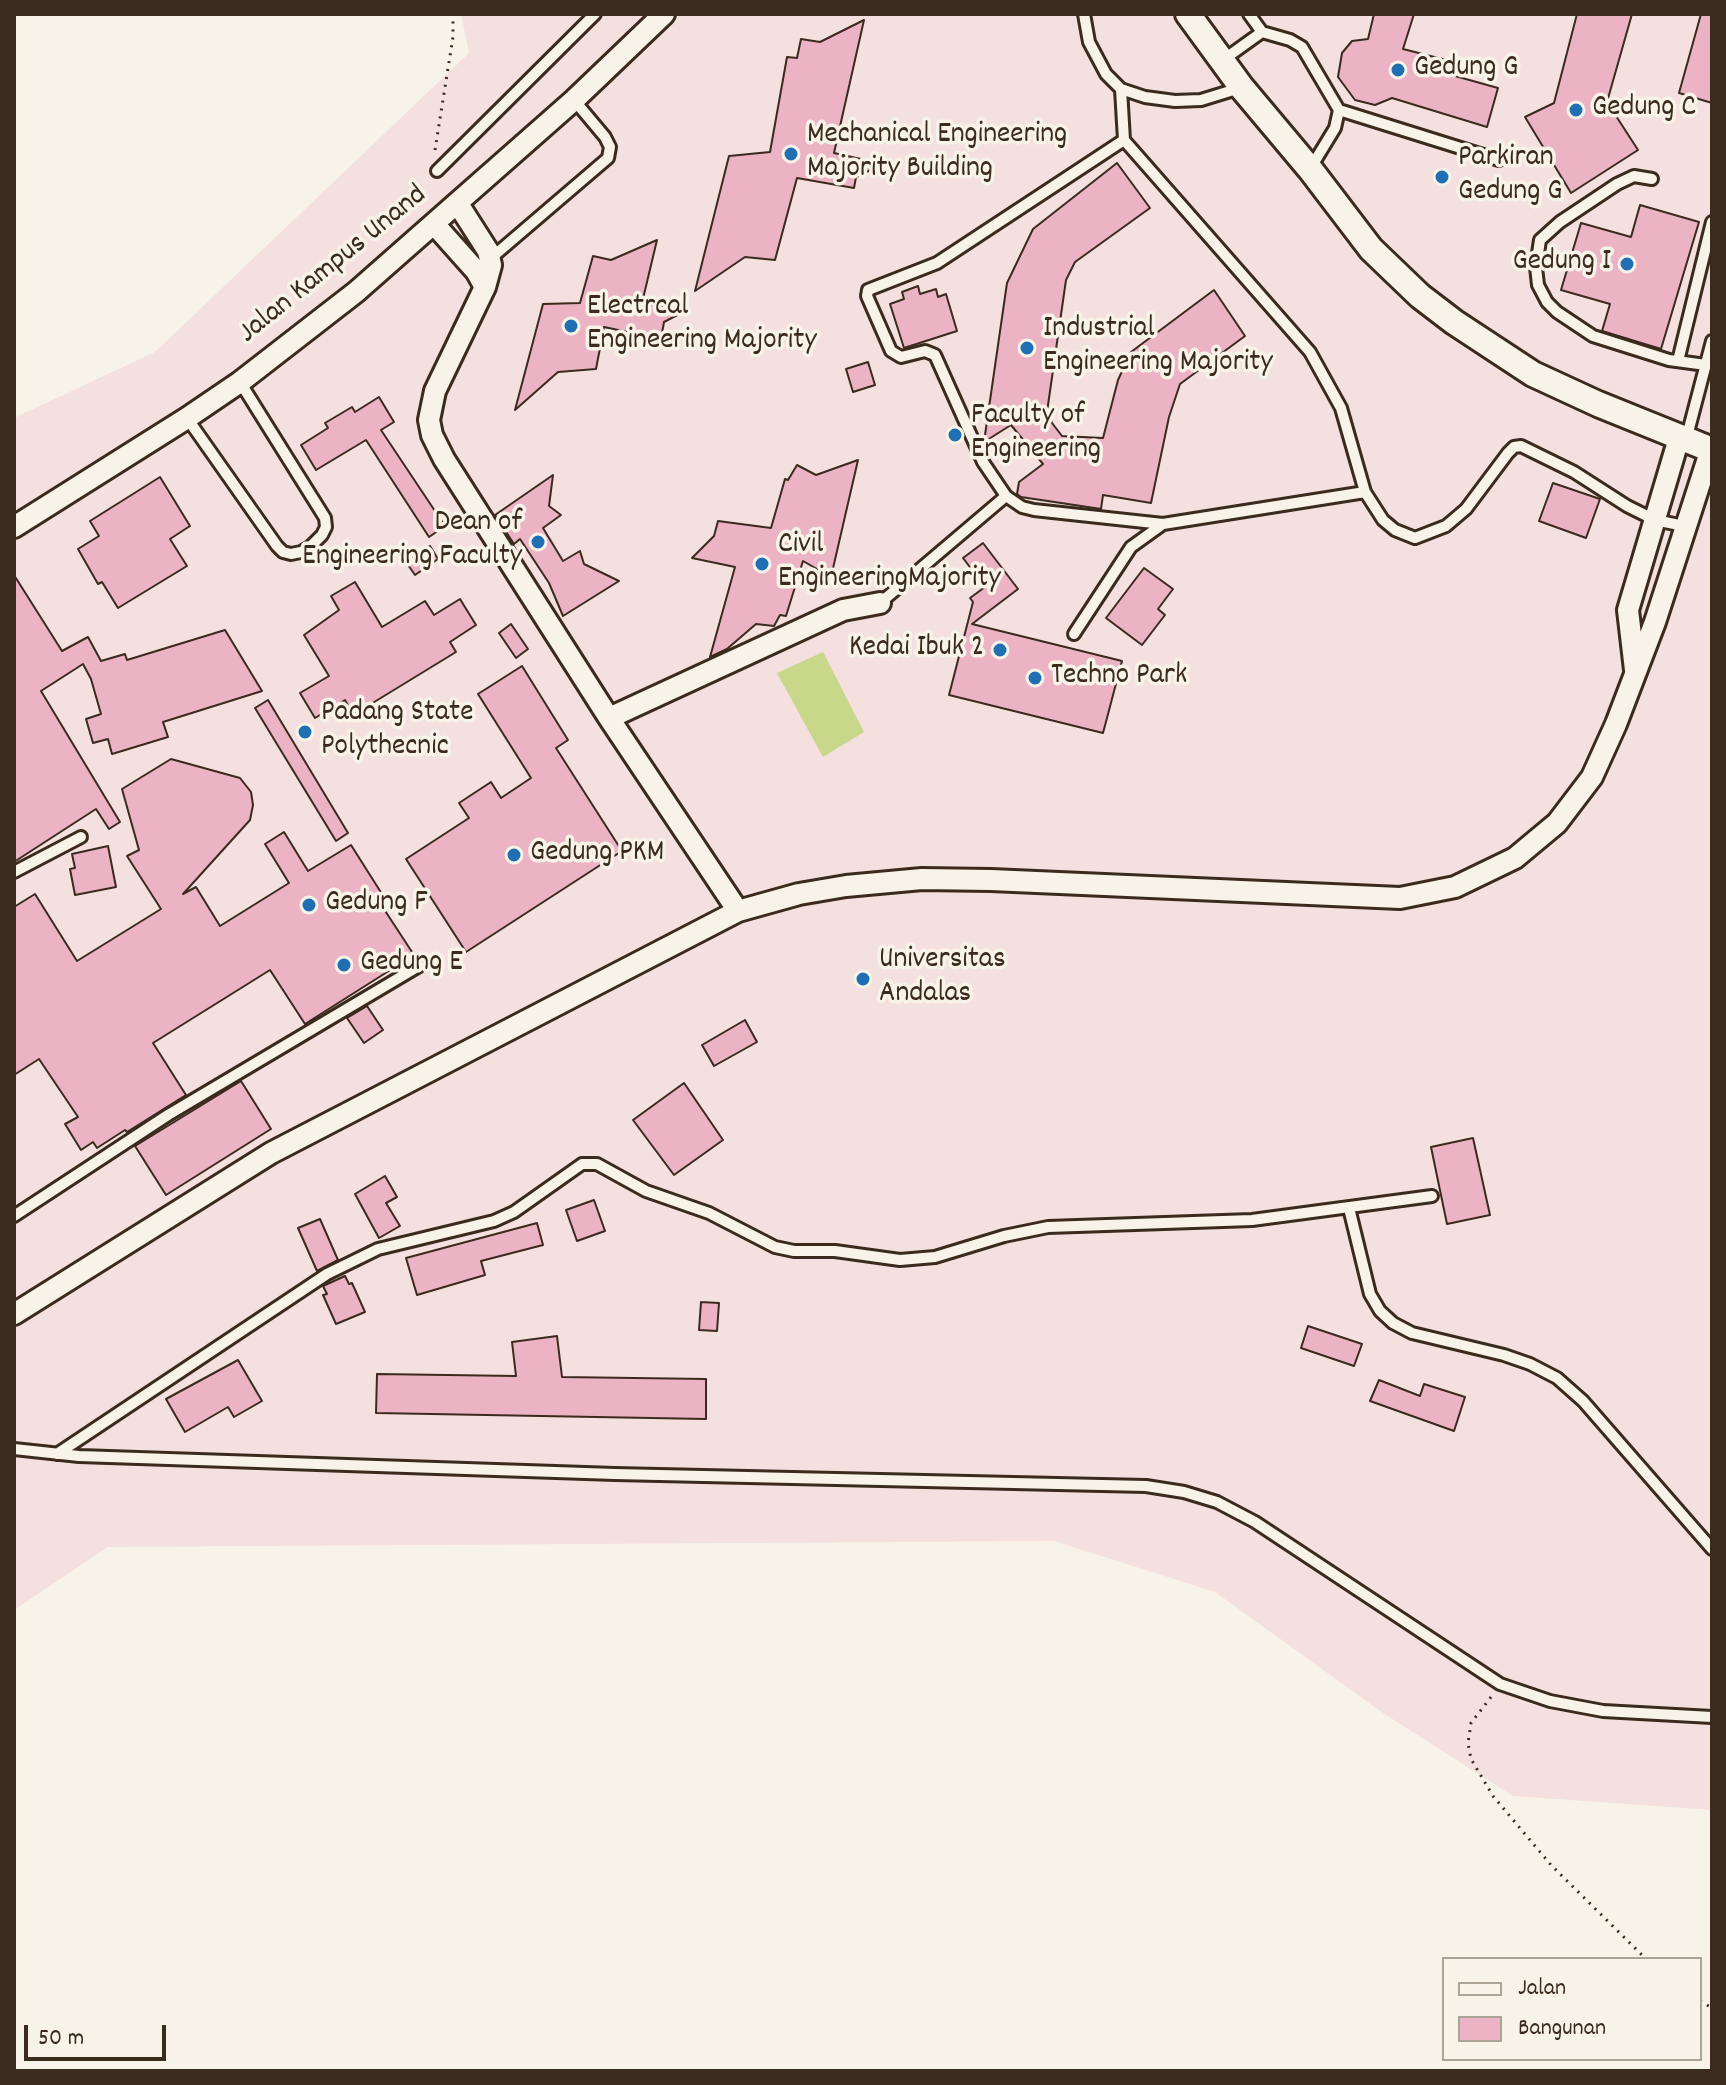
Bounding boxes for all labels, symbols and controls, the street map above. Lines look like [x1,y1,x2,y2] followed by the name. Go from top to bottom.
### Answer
[1414,52,1518,88] place label: Gedung G
[1389,61,1407,79] marker: Gedung G
[1592,92,1696,128] place label: Gedung C
[1567,101,1585,119] marker: Gedung C
[807,119,1067,190] place label: Mechanical Engineering Majority Building
[1458,142,1562,212] place label: Parkiran Gedung G
[782,145,800,163] marker: Mechanical Engineering Majority Building
[1433,168,1451,186] marker: Parkiran Gedung G
[233,179,435,353] street label: Jalan Kampus Unand
[1512,246,1611,282] place label: Gedung I
[1618,255,1636,273] marker: Gedung I
[587,291,817,362] place label: Electrcal Engineering Majority
[1043,313,1273,384] place label: Industrial Engineering Majority
[562,317,580,335] marker: Electrcal Engineering Majority
[1018,339,1036,357] marker: Industrial Engineering Majority
[971,400,1101,470] place label: Faculty of Engineering
[946,426,964,444] marker: Faculty of Engineering
[302,507,522,578] place label: Dean of Engineering Faculty
[778,529,1001,600] place label: Civil EngineeringMajority
[529,533,547,551] marker: Dean of Engineering Faculty
[753,555,771,573] marker: Civil EngineeringMajority
[849,632,984,668] place label: Kedai Ibuk 2
[991,641,1009,659] marker: Kedai Ibuk 2
[1051,660,1187,696] place label: Techno Park
[1026,669,1044,687] marker: Techno Park
[321,697,473,768] place label: Padang State Polythecnic
[296,723,314,741] marker: Padang State Polythecnic
[530,837,664,873] place label: Gedung PKM
[505,846,523,864] marker: Gedung PKM
[325,887,428,923] place label: Gedung F
[300,896,318,914] marker: Gedung F
[879,944,1006,1014] place label: Universitas Andalas
[360,947,463,983] place label: Gedung E
[335,956,353,974] marker: Gedung E
[854,970,872,988] marker: Universitas Andalas
[1442,1957,1702,2061] legend
[1518,1972,1566,2006] text: Jalan
[28,2009,170,2059] scale bar
[1518,2012,1606,2046] text: Bangunan
[38,2022,84,2056] text: 50 m

